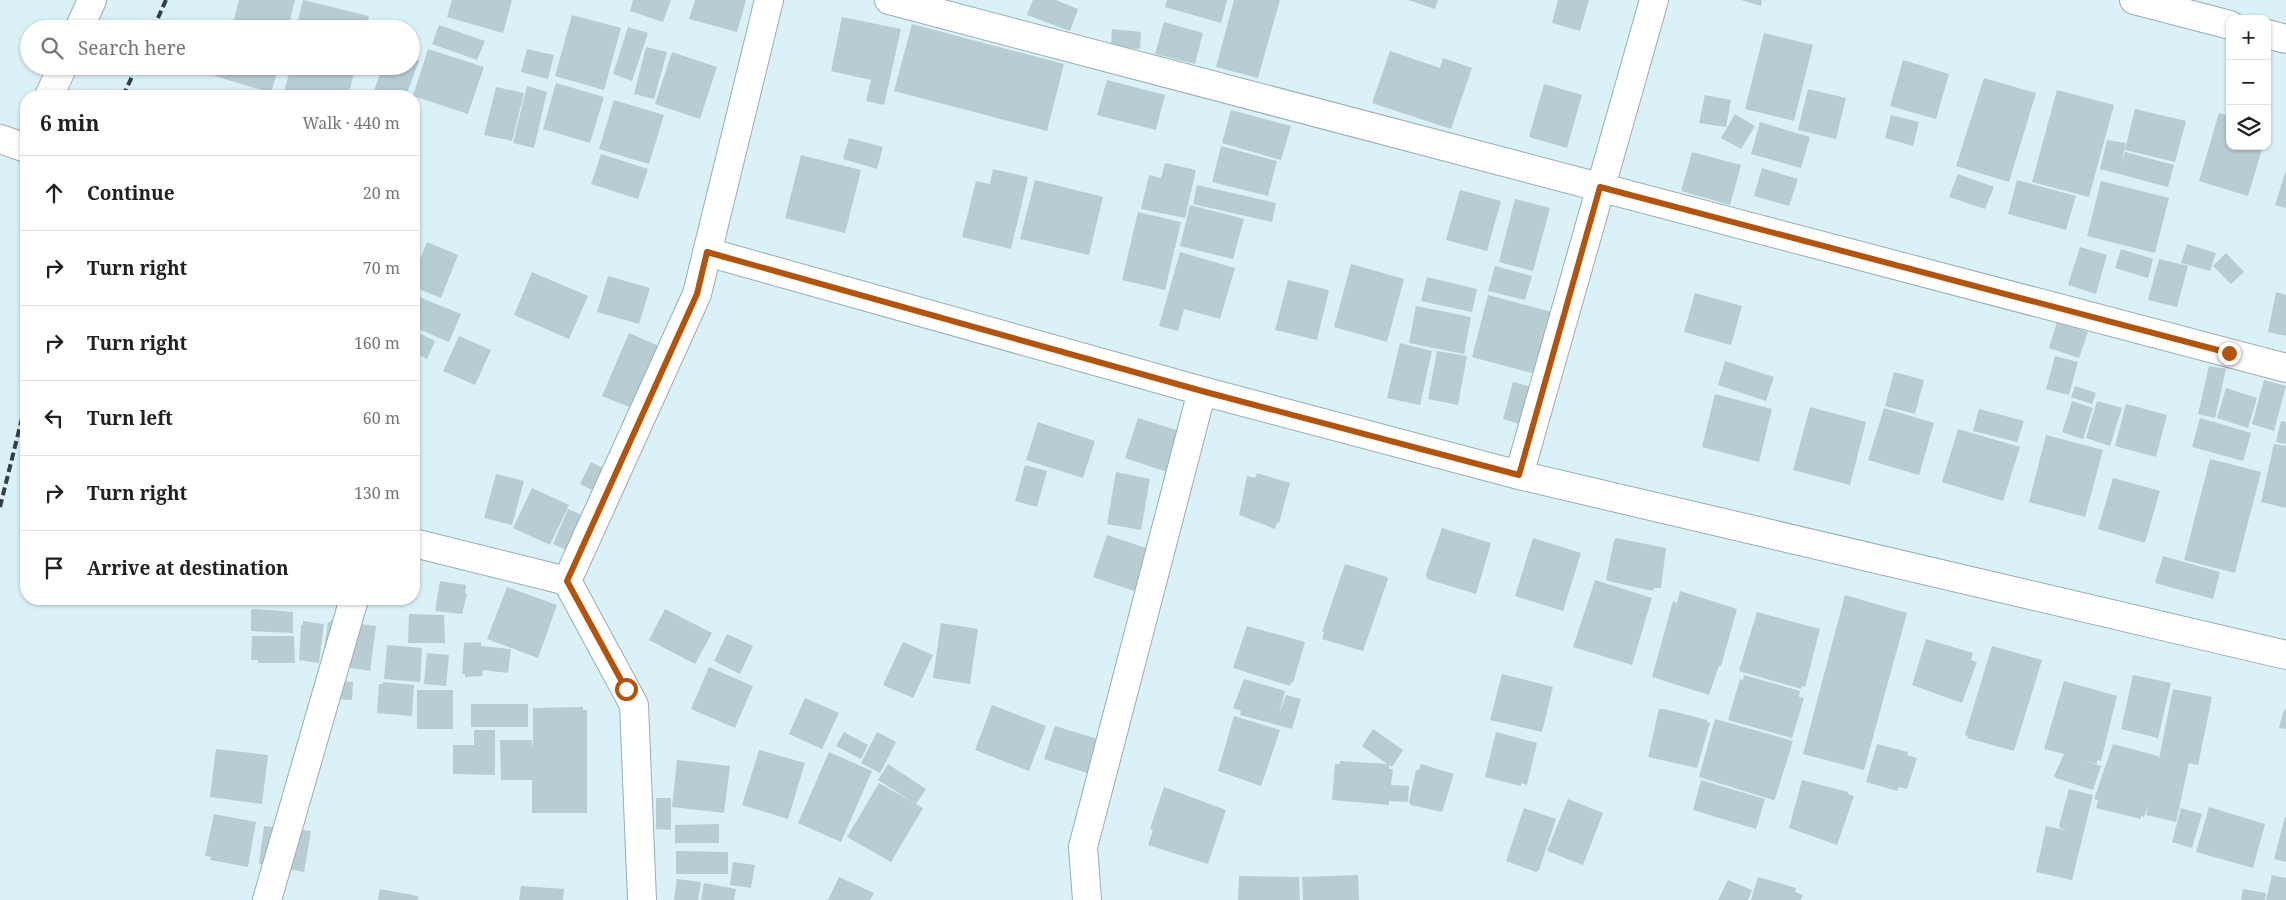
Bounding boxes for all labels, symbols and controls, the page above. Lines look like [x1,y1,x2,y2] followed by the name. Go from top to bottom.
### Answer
[2226,15,2271,150] map controls
[2226,15,2271,60] button: +
[20,20,420,75] search box
[38,34,66,62] icon: search
[78,35,186,61] text: Search here
[2226,60,2271,105] button: −
[2226,105,2271,150] button: layers
[40,109,99,137] text: 6 min
[303,112,400,134] text: Walk · 440 m
[40,179,68,207] icon: ahead
[87,180,175,206] text: Continue
[363,182,400,204] text: 20 m
[40,254,68,282] icon: right
[87,255,187,281] text: Turn right
[363,257,400,279] text: 70 m
[40,329,68,357] icon: right
[87,330,187,356] text: Turn right
[354,332,400,354] text: 160 m
[2218,342,2241,365] route end
[40,404,68,432] icon: left
[87,405,173,431] text: Turn left
[363,407,400,429] text: 60 m
[40,479,68,507] icon: right
[87,480,187,506] text: Turn right
[354,482,400,504] text: 130 m
[40,554,68,582] icon: arrive
[87,555,289,581] text: Arrive at destination
[615,678,638,701] route start

